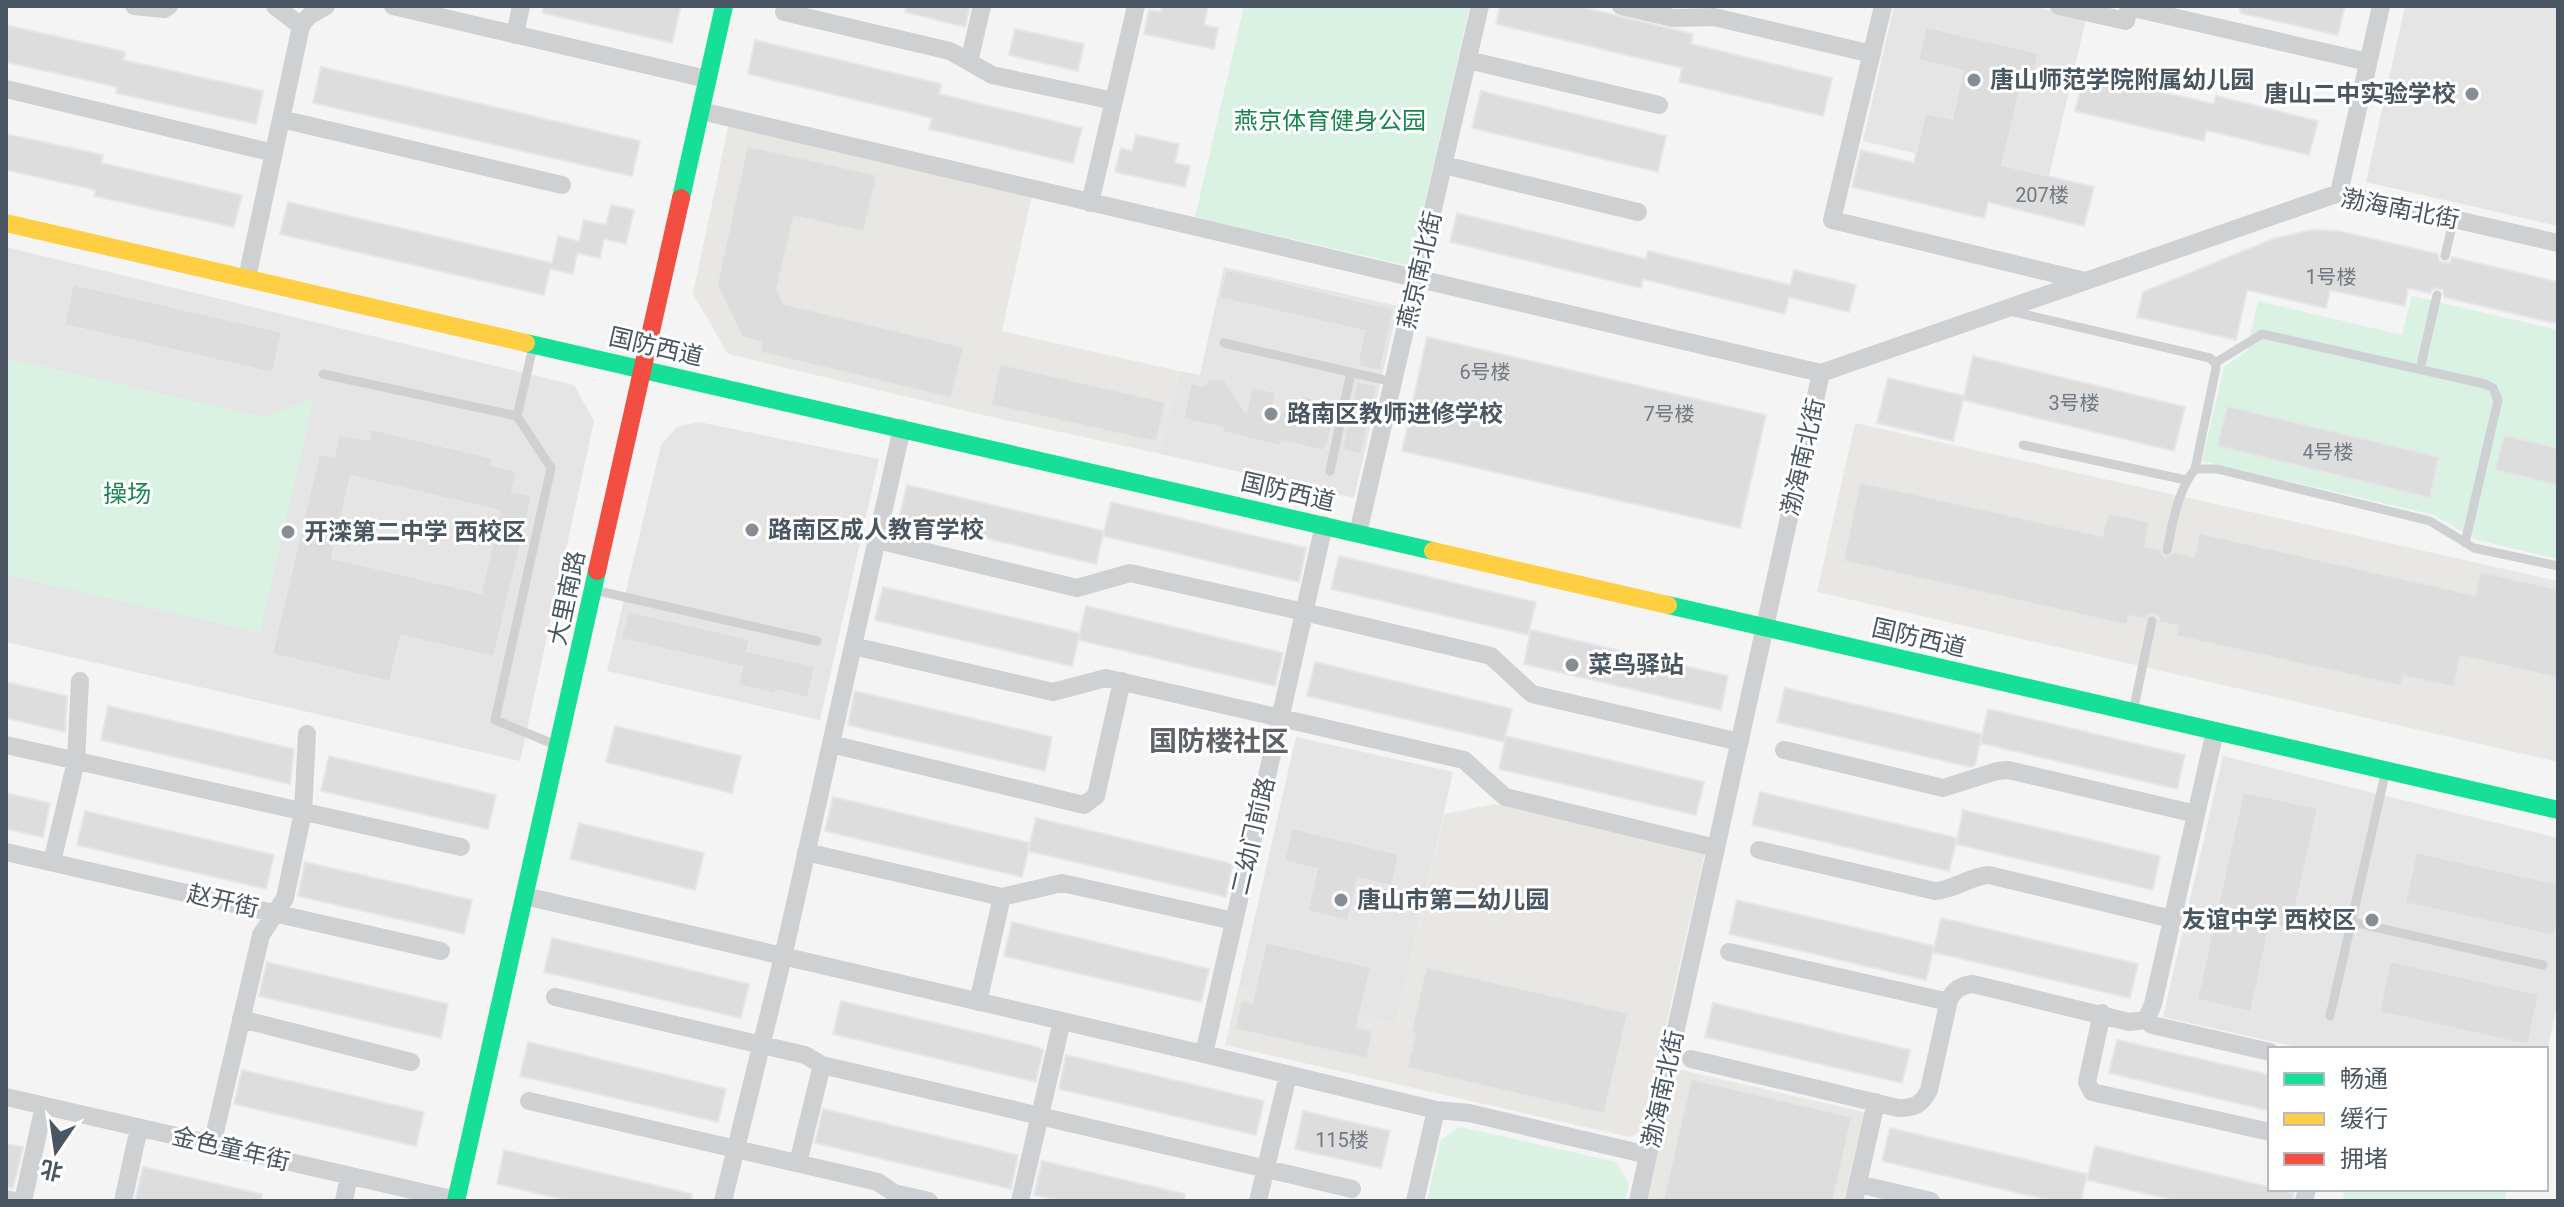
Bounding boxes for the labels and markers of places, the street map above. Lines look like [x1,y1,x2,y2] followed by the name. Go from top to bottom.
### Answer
[1990,66,2254,94] place label: 唐山师范学院附属幼儿园
[1965,71,1983,89] marker: 唐山师范学院附属幼儿园
[2264,80,2456,108] place label: 唐山二中实验学校
[2463,85,2481,103] marker: 唐山二中实验学校
[1287,400,1503,428] place label: 路南区教师进修学校
[1262,405,1280,423] marker: 路南区教师进修学校
[768,516,984,544] place label: 路南区成人教育学校
[304,518,526,546] place label: 开滦第二中学 西校区
[743,521,761,539] marker: 路南区成人教育学校
[279,523,297,541] marker: 开滦第二中学 西校区
[1588,651,1684,679] place label: 菜鸟驿站
[1563,656,1581,674] marker: 菜鸟驿站
[1357,886,1549,914] place label: 唐山市第二幼儿园
[1332,891,1350,909] marker: 唐山市第二幼儿园
[2182,906,2356,934] place label: 友谊中学 西校区
[2363,911,2381,929] marker: 友谊中学 西校区

